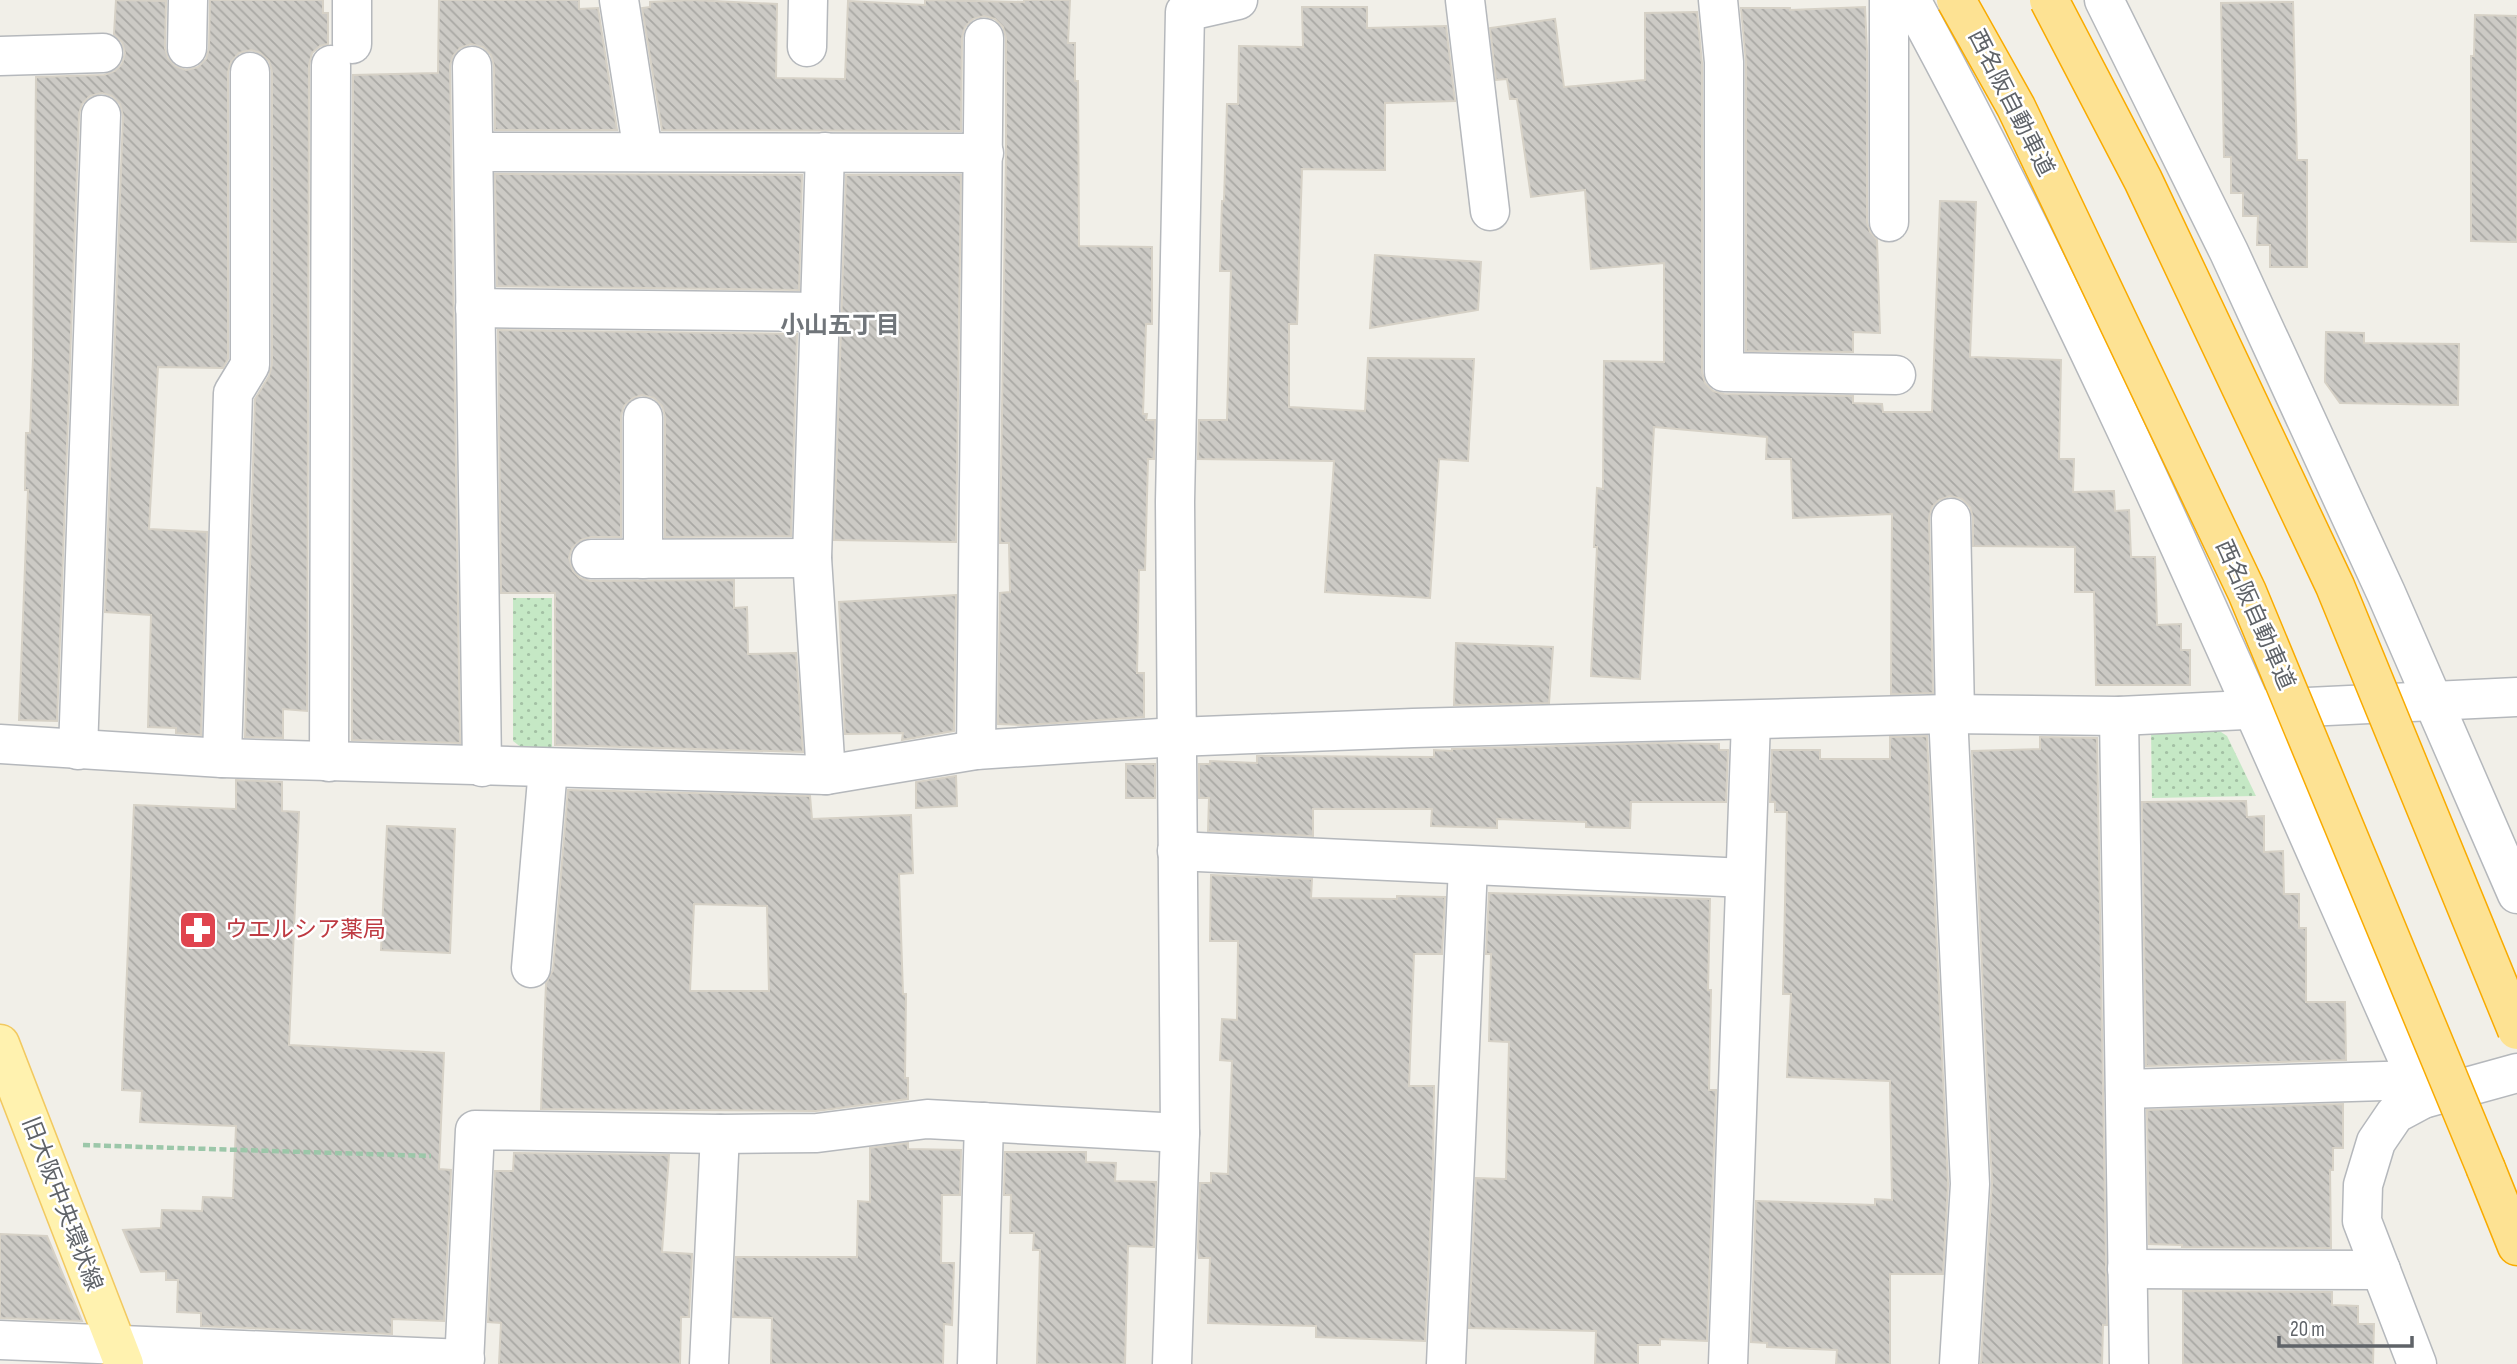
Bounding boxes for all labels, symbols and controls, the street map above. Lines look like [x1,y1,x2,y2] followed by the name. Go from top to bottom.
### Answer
[1962,25,2060,181] street label: 西名阪自動車道
[780,311,900,340] district label: 小山五丁目
[2209,536,2301,694] street label: 西名阪自動車道
[177,909,219,951] pharmacy icon: ウエルシア薬局
[225,916,386,944] place label: ウエルシア薬局
[16,1113,108,1295] street label: 旧大阪中央環状線
[2279,1304,2412,1348] scale bar
[2290,1317,2325,1342] text: 20 m

